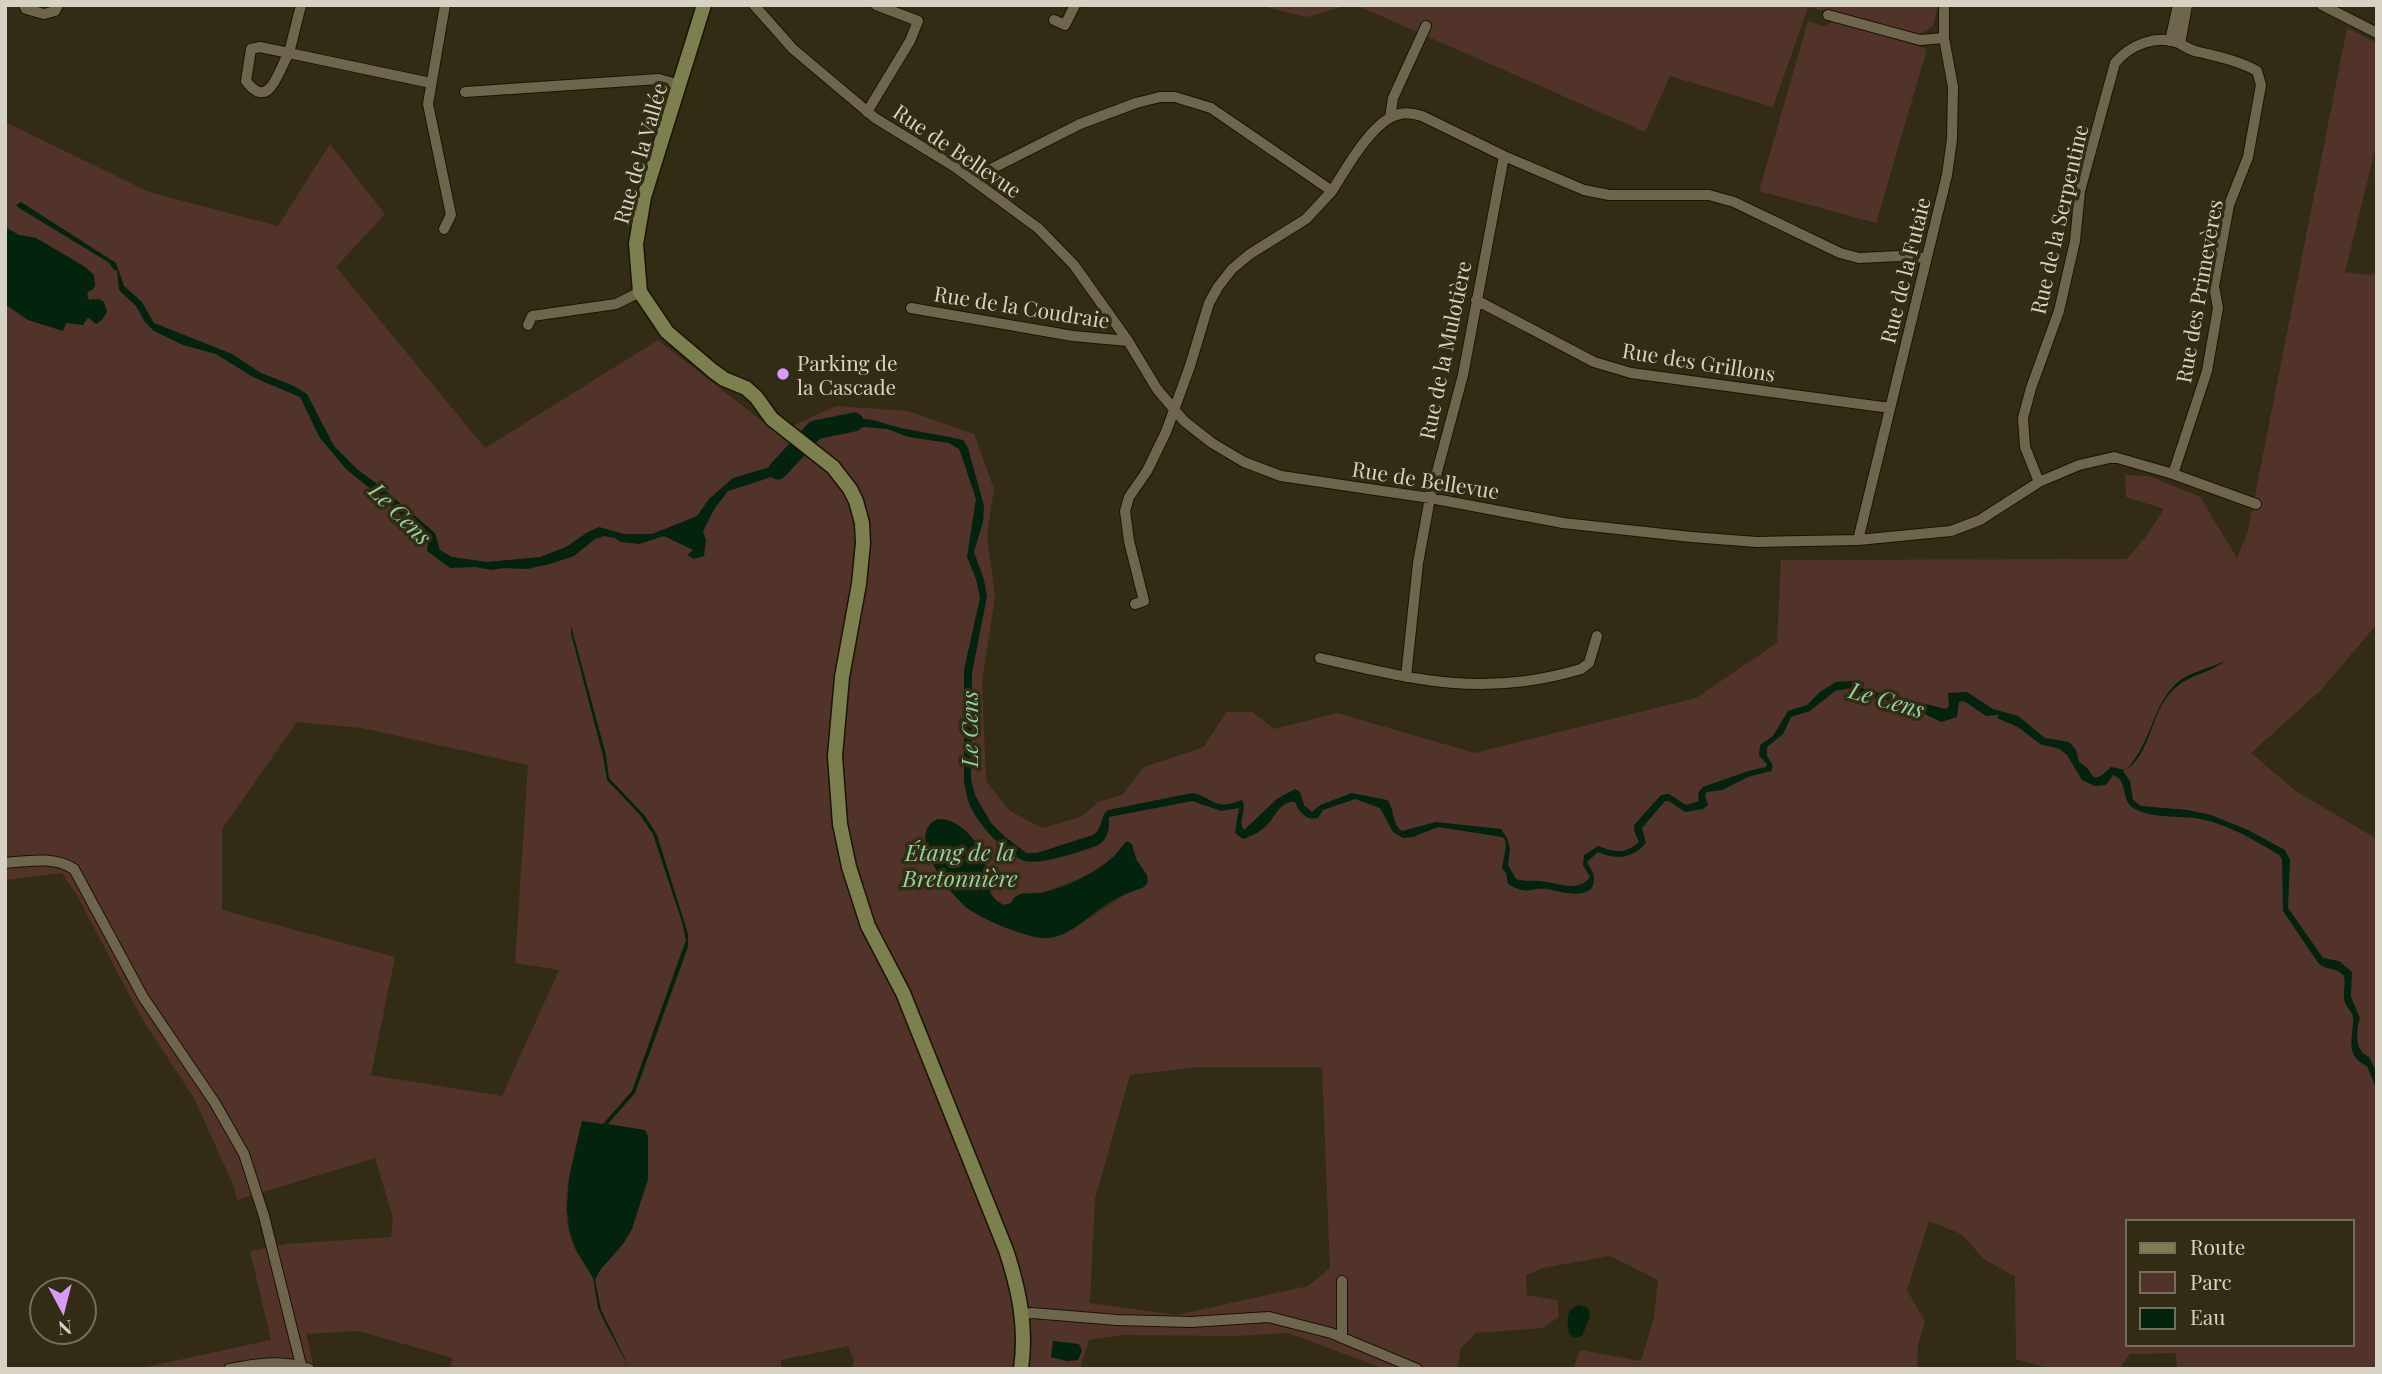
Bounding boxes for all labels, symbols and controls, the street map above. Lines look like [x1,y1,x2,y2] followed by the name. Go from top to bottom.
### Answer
[606,79,672,227] street label: Rue de la Vallée
[888,97,1028,203] street label: Rue de Bellevue
[2023,121,2093,317] street label: Rue de la Serpentine
[1872,194,1936,346] street label: Rue de la Futaie
[2168,197,2228,385] street label: Rue des Primevères
[1411,258,1477,442] street label: Rue de la Mulotière
[932,278,1112,334] street label: Rue de la Coudraie
[1620,335,1778,387] street label: Rue des Grillons
[797,348,898,400] place label: Parking de la Cascade
[775,366,791,382] marker: Parking de la Cascade
[1350,454,1502,504] street label: Rue de Bellevue
[362,474,439,551] water label: Le Cens
[1845,673,1928,725] water label: Le Cens
[953,690,984,768] water label: Le Cens
[901,836,1018,893] water label: Étang de la Bretonnière
[2126,1220,2354,1346] legend
[2190,1232,2245,1260] text: Route
[2190,1267,2232,1295] text: Parc
[28,1276,98,1346] north arrow
[2190,1302,2225,1330] text: Eau
[57,1315,74,1343] text: N

